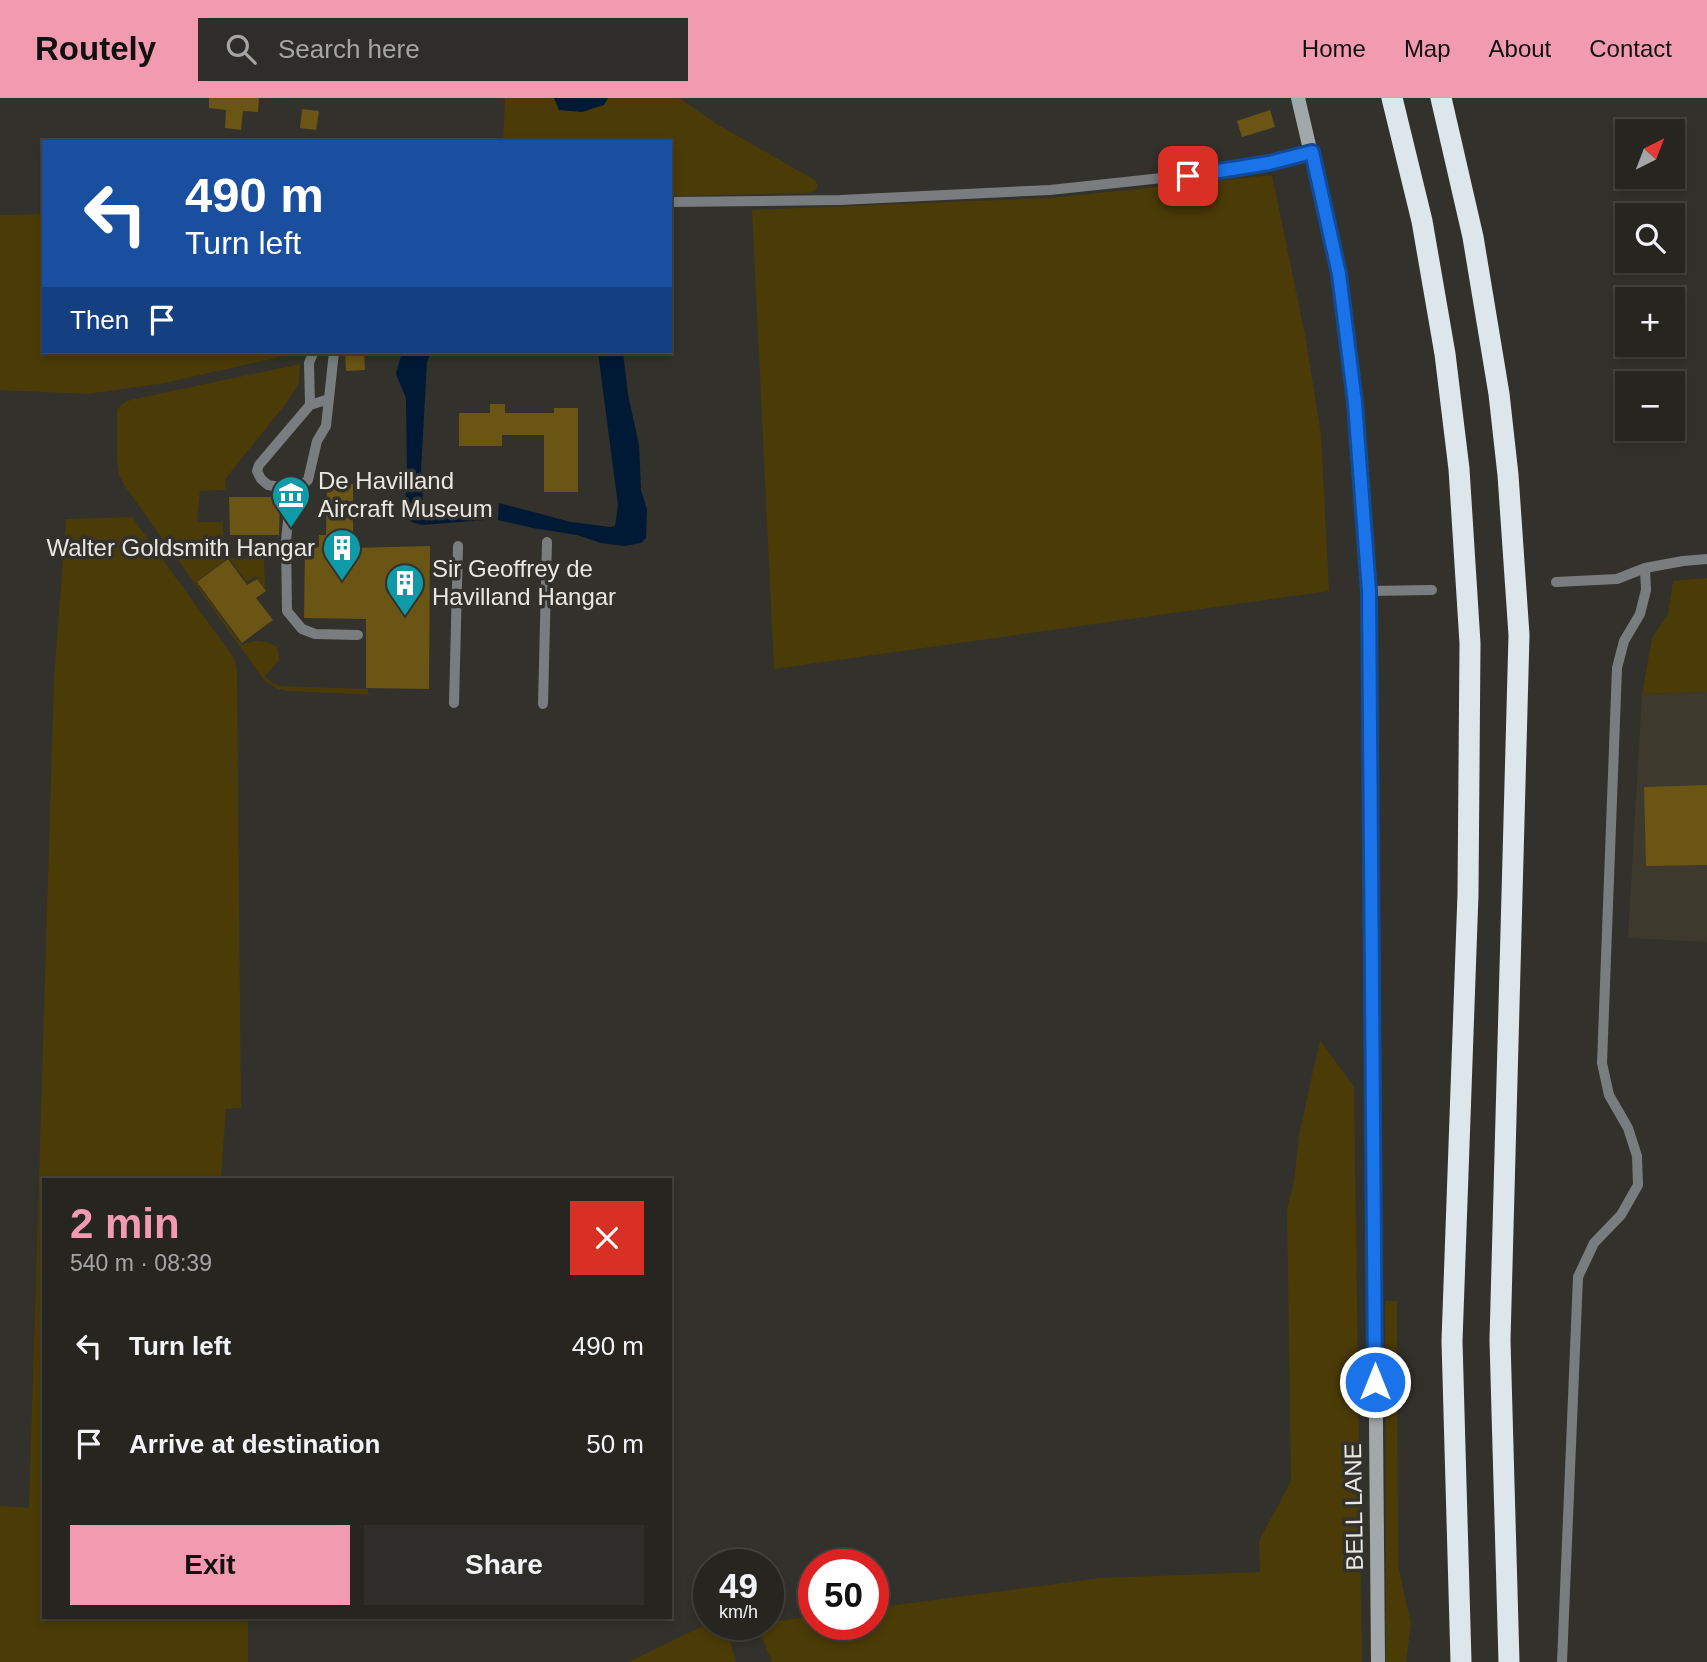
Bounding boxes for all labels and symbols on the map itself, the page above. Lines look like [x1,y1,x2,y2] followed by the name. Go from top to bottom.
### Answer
[1615,119,1685,189] north arrow
[1158,146,1218,206] pin
[318,467,493,522] place label: De Havilland Aircraft Museum
[270,474,312,529] museum icon: De Havilland Aircraft Museum
[321,527,363,582] building icon: Walter Goldsmith Hangar
[46,534,315,561] place label: Walter Goldsmith Hangar
[432,555,616,610] place label: Sir Geoffrey de Havilland Hangar
[384,562,426,617] building icon: Sir Geoffrey de Havilland Hangar
[1338,1345,1412,1419] position arrow
[1339,1443,1368,1571] street label: BELL LANE
[798,1549,889,1640] speed limit sign: 50

